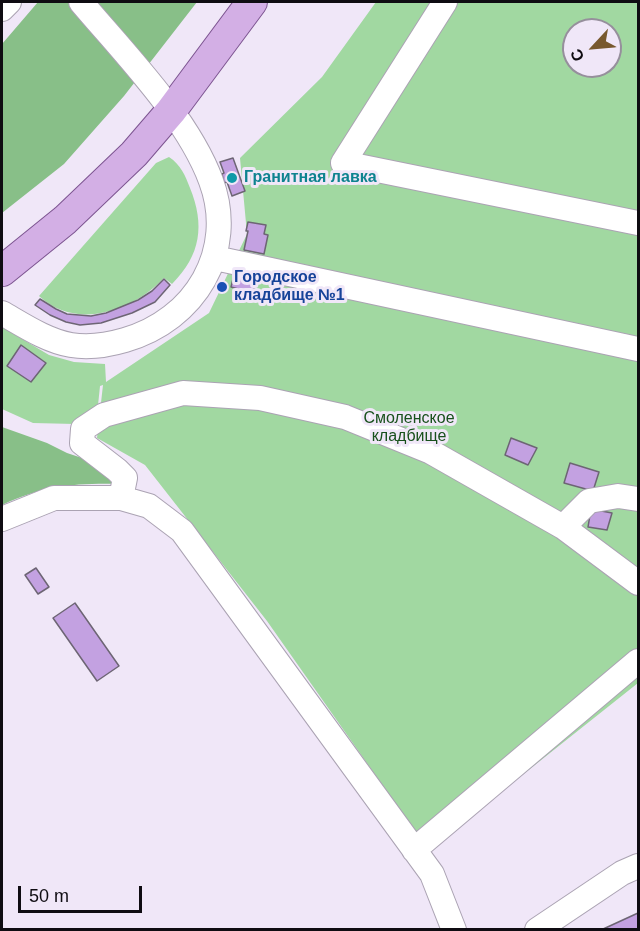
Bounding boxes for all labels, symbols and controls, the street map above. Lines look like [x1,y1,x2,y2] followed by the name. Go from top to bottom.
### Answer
[562,18,622,78] north arrow
[567,46,587,64] text: С
[244,168,377,188] place label: Гранитная лавка
[225,171,239,185] marker: Гранитная лавка
[234,268,345,306] place label: Городское кладбище №1
[215,280,229,294] marker: Городское кладбище №1
[363,409,455,447] park label: Смоленское кладбище
[21,874,146,912] scale bar
[29,886,69,906] text: 50 m

